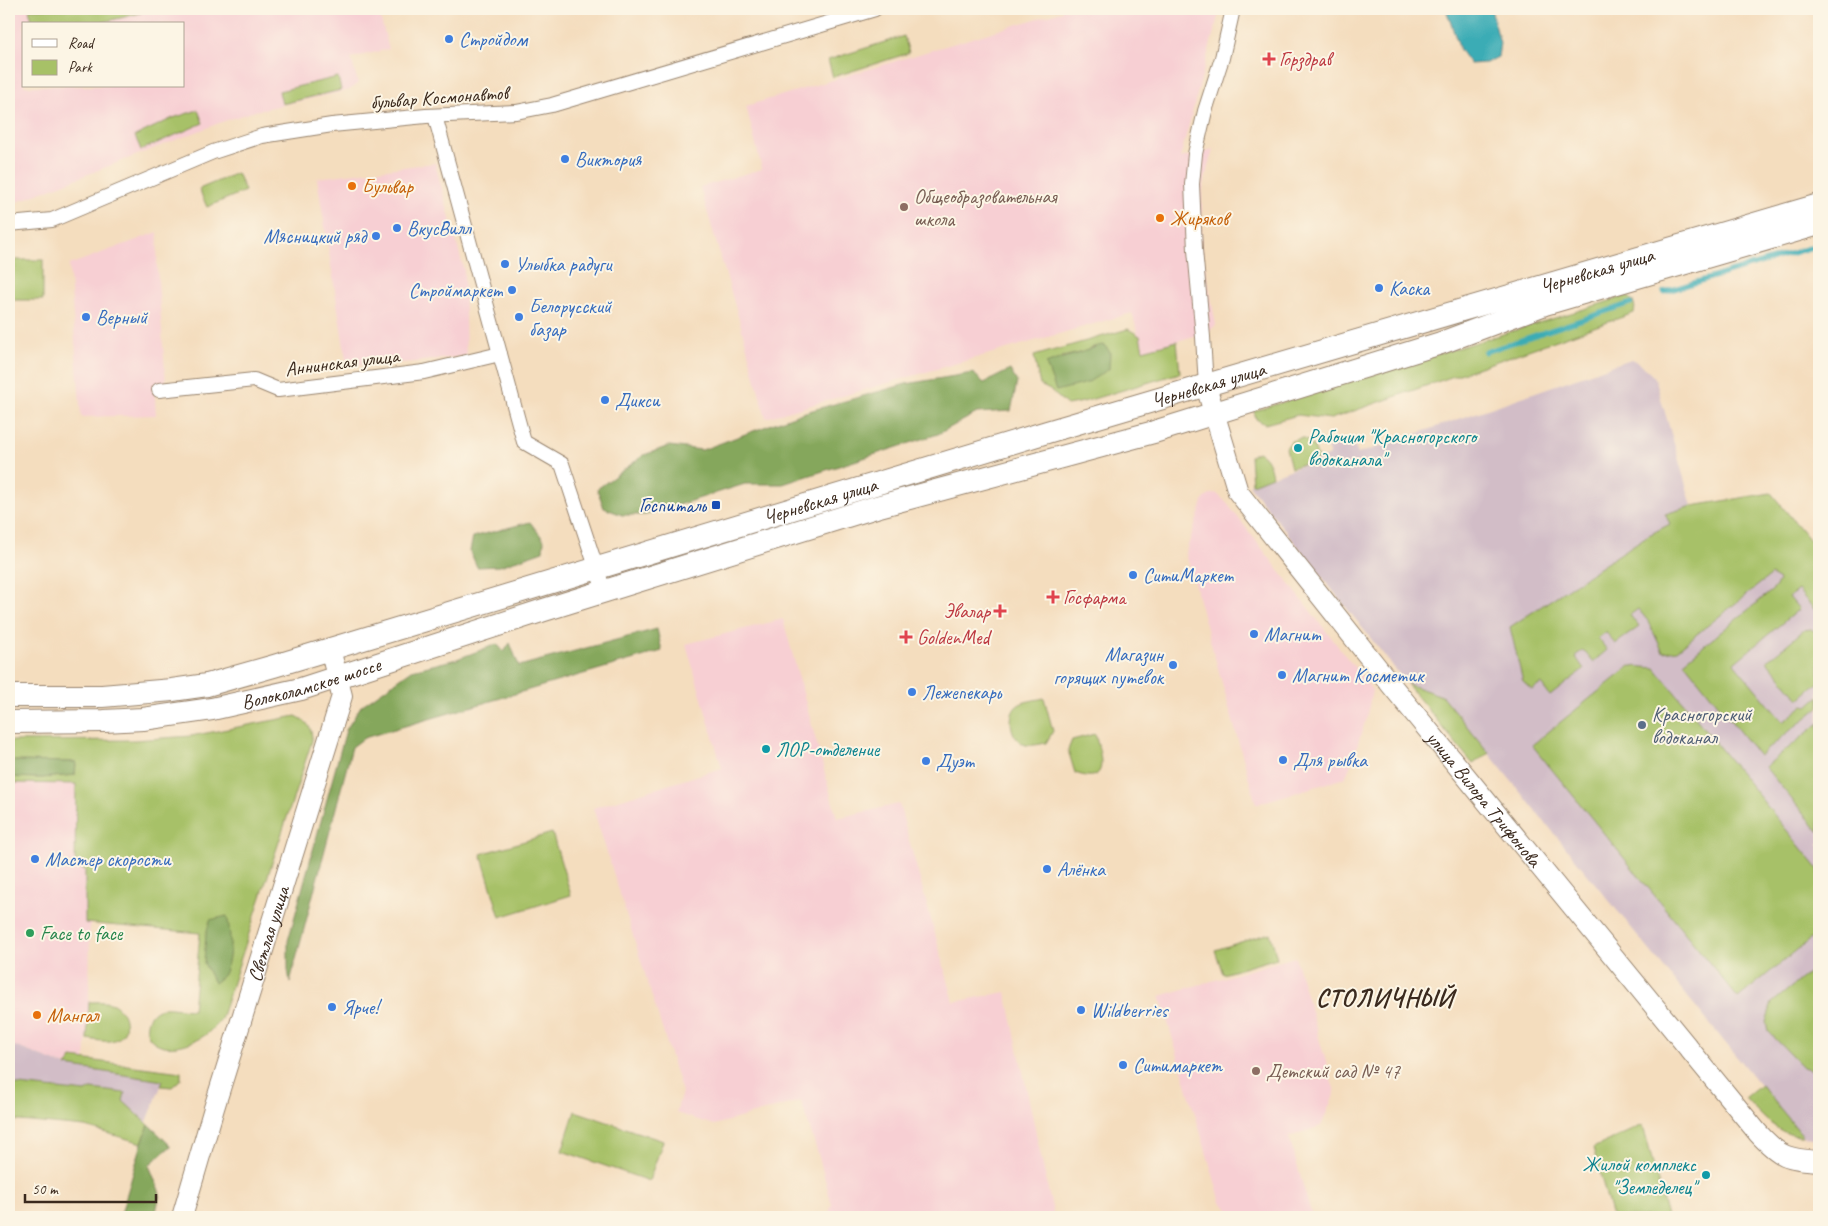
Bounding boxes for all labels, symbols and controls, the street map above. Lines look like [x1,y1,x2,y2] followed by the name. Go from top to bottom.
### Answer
[22,22,185,88] legend
[459,27,529,52] place label: Стройдом
[443,33,455,45] marker: Стройдом
[68,34,95,53] text: Road
[1279,47,1334,72] place label: Горздрав
[1263,53,1275,65] marker: Горздрав
[68,58,93,77] text: Park
[369,80,512,115] street label: бульвар Космонавтов
[575,147,642,172] place label: Виктория
[559,153,571,165] marker: Виктория
[362,174,414,199] place label: Бульвар
[346,180,358,192] marker: Бульвар
[914,184,1058,232] place label: Общеобразовательная школа
[898,201,910,213] marker: Общеобразовательная школа
[1170,206,1232,231] place label: Жиряков
[1154,212,1166,224] marker: Жиряков
[407,216,473,241] place label: ВкусВилл
[391,222,403,234] marker: ВкусВилл
[263,224,368,249] place label: Мясницкий ряд
[370,230,382,242] marker: Мясницкий ряд
[1537,242,1658,299] street label: Черневская улица
[515,252,613,277] place label: Улыбка радуги
[499,258,511,270] marker: Улыбка радуги
[1389,276,1431,301] place label: Каска
[409,278,504,303] place label: Строймаркет
[1373,282,1385,294] marker: Каска
[506,284,518,296] marker: Строймаркет
[529,294,613,342] place label: Белорусский базар
[96,305,149,330] place label: Верный
[80,311,92,323] marker: Верный
[513,311,525,323] marker: Белорусский базар
[284,343,402,382] street label: Аннинская улица
[1149,356,1269,414] street label: Черневская улица
[615,388,661,413] place label: Дикси
[599,394,611,406] marker: Дикси
[1308,424,1478,472] place label: Рабочим "Красногорского водоканала"
[1292,442,1304,454] marker: Рабочим "Красногорского водоканала"
[761,472,881,530] street label: Черневская улица
[639,493,708,518] place label: Госпиталь
[710,499,722,511] marker: Госпиталь
[1143,563,1234,588] place label: СитиМаркет
[1127,569,1139,581] marker: СитиМаркет
[1063,585,1127,610] place label: Госфарма
[1047,591,1059,603] marker: Госфарма
[943,599,991,624] place label: Эвалар
[994,605,1006,617] marker: Эвалар
[1264,622,1322,647] place label: Магнит
[917,625,992,650] place label: GoldenMed
[1248,628,1260,640] marker: Магнит
[899,630,913,644] marker: GoldenMed
[1053,642,1165,690] place label: Магазин горящих путевок
[239,652,385,715] street label: Волоколамское шоссе
[1167,659,1179,671] marker: Магазин горящих путевок
[1292,663,1425,688] place label: Магнит Косметик
[1276,669,1288,681] marker: Магнит Косметик
[922,680,1003,705] place label: Лежепекарь
[906,686,918,698] marker: Лежепекарь
[1652,702,1753,750] place label: Красногорский водоканал
[1636,719,1648,731] marker: Красногорский водоканал
[1420,725,1548,873] street label: улица Вилора Трифонова
[776,737,881,762] place label: ЛОР-отделение
[760,743,772,755] marker: ЛОР-отделение
[1293,748,1368,773] place label: Для рывка
[936,749,975,774] place label: Дуэт
[1277,754,1289,766] marker: Для рывка
[920,755,932,767] marker: Дуэт
[45,847,172,872] place label: Мастер скорости
[29,853,41,865] marker: Мастер скорости
[1057,857,1106,882] place label: Алёнка
[1041,863,1053,875] marker: Алёнка
[242,882,296,985] street label: Светлая улица
[40,921,124,946] place label: Face to face
[24,927,36,939] marker: Face to face
[1316,982,1457,1014] district label: СТОЛИЧНЫЙ
[342,995,382,1020] place label: Ярче!
[1091,998,1170,1023] place label: Wildberries
[326,1001,338,1013] marker: Ярче!
[47,1003,100,1028] place label: Мангал
[1075,1004,1087,1016] marker: Wildberries
[31,1009,43,1021] marker: Мангал
[1133,1053,1224,1078] place label: Ситимаркет
[1117,1059,1129,1071] marker: Ситимаркет
[1266,1059,1401,1084] place label: Детский сад № 47
[1250,1065,1262,1077] marker: Детский сад № 47
[1582,1152,1700,1200] place label: Жилой комплекс "Земледелец"
[1700,1169,1712,1181] marker: Жилой комплекс "Земледелец"
[25,1171,156,1203] scale bar
[32,1180,59,1199] text: 50 m

